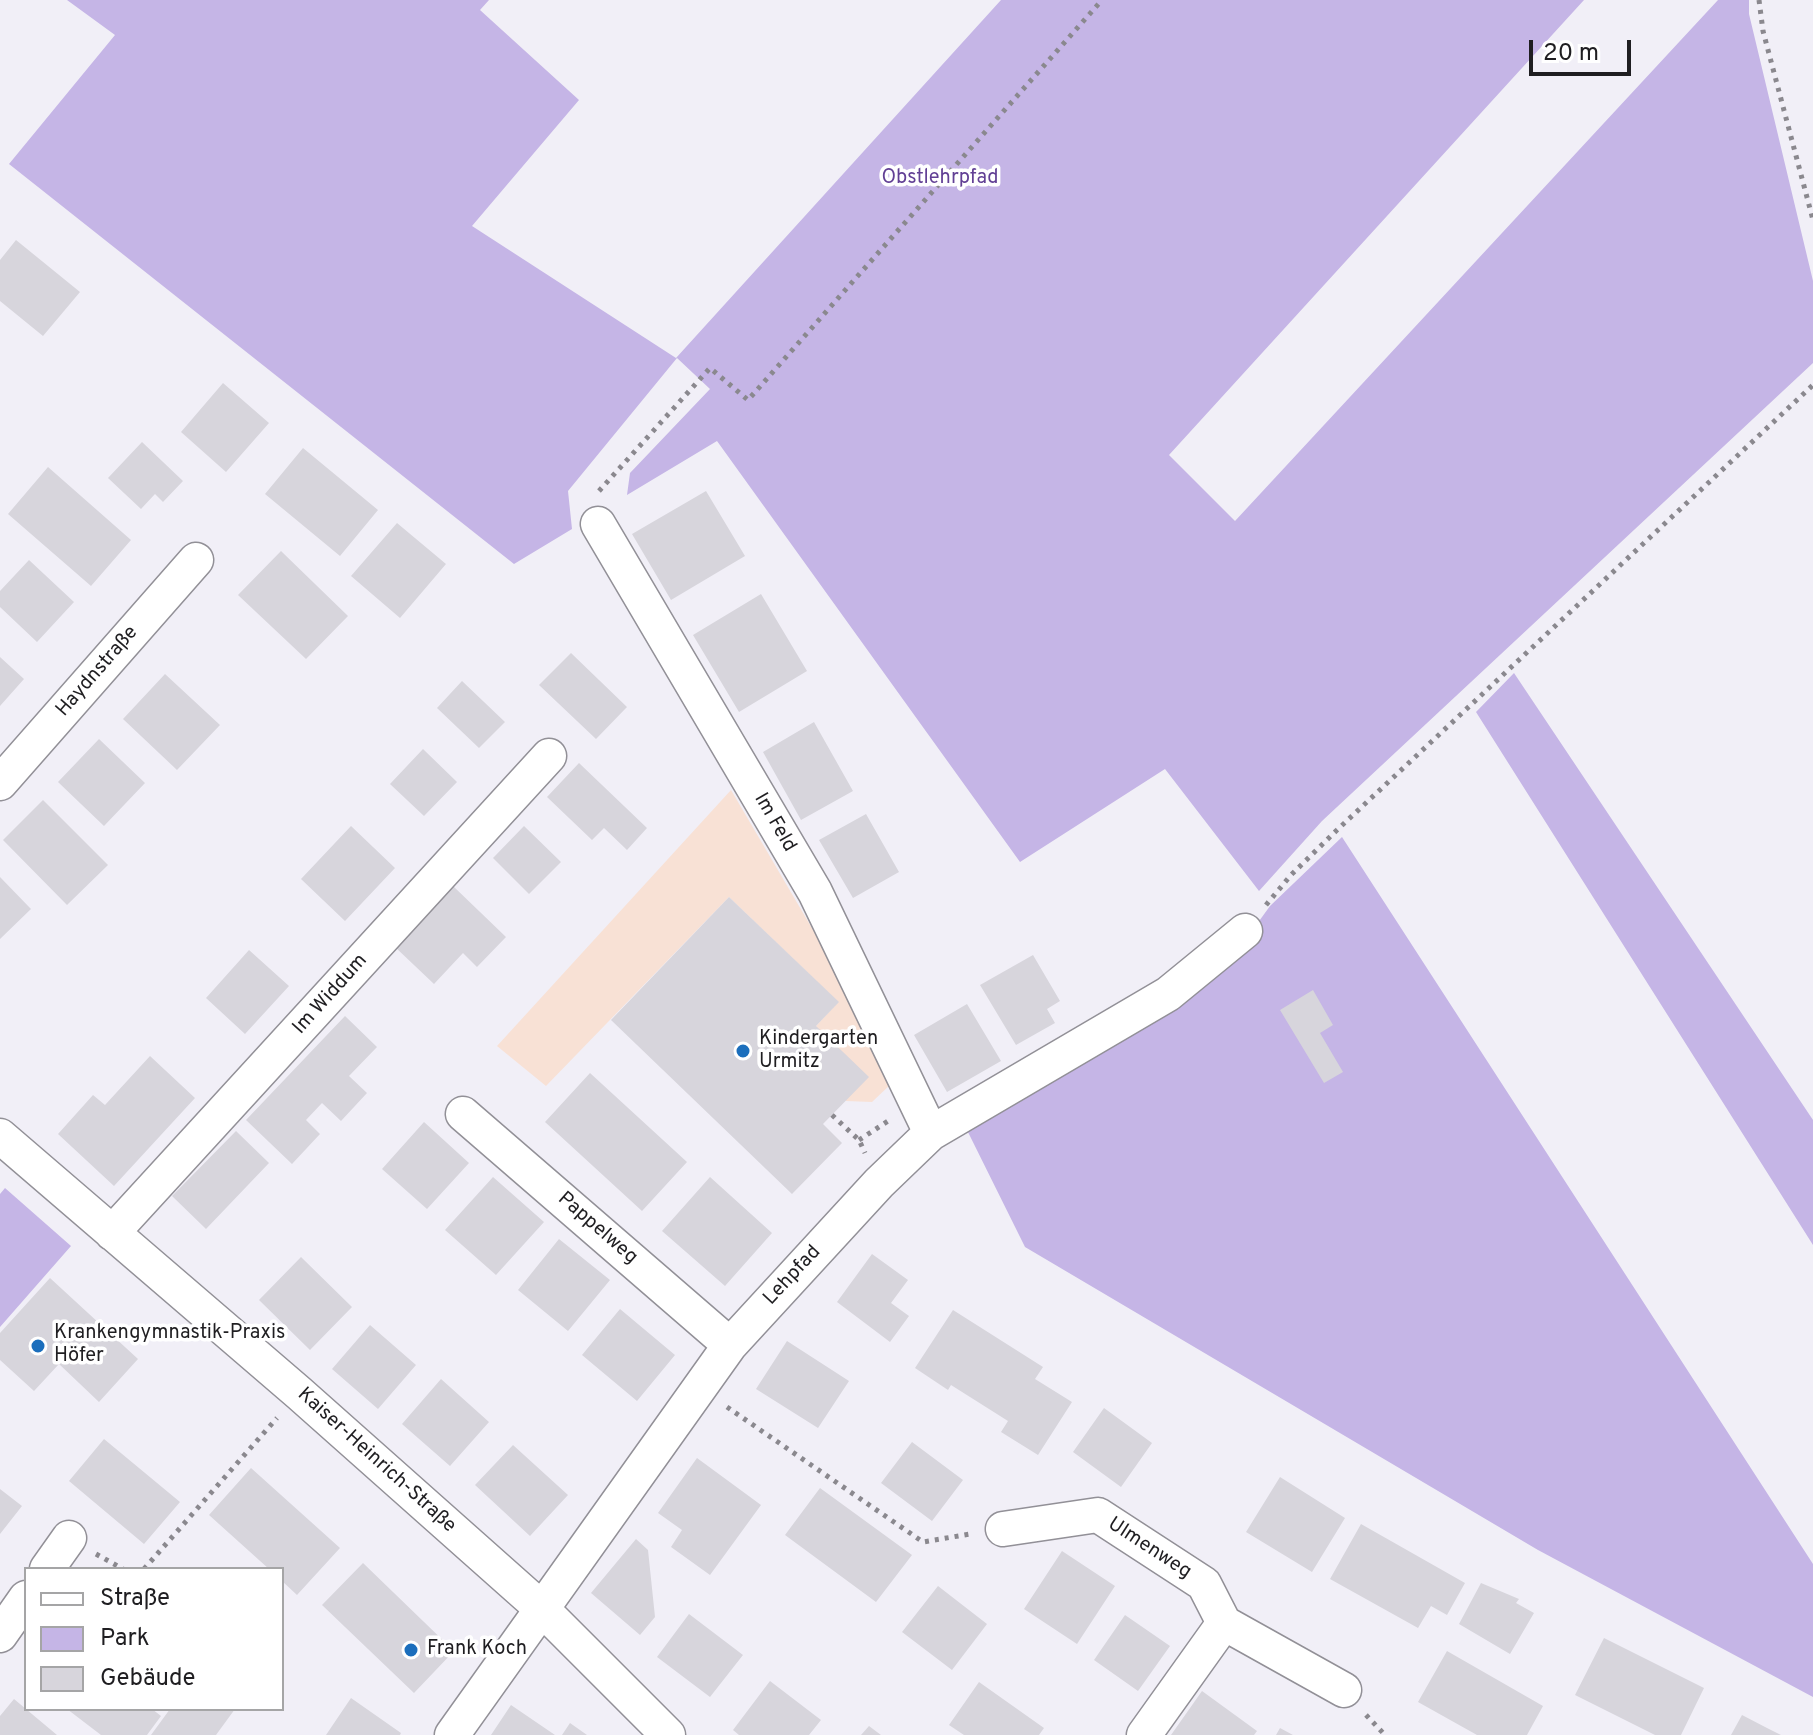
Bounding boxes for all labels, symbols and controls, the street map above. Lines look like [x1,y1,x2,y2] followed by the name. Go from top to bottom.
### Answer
[1533,24,1635,74] scale bar
[1543,39,1599,69] text: 20 m
[882,167,998,191] park label: Obstlehrpfad
[52,622,144,722] street label: Haydnstraße
[748,789,800,857] street label: Im Feld
[289,950,373,1040] street label: Im Widdum
[759,1028,878,1075] place label: Kindergarten Urmitz
[734,1042,752,1060] marker: Kindergarten Urmitz
[552,1188,642,1270] street label: Pappelweg
[759,1241,827,1311] street label: Lehpfad
[54,1322,285,1369] place label: Krankengymnastik-Praxis Höfer
[29,1337,47,1355] marker: Krankengymnastik-Praxis Höfer
[292,1383,460,1539] street label: Kaiser-Heinrich-Straße
[1103,1513,1195,1585] street label: Ulmenweg
[24,1567,284,1711] legend
[100,1584,170,1614] text: Straße
[100,1624,150,1654] text: Park
[427,1638,527,1662] place label: Frank Koch
[402,1641,420,1659] marker: Frank Koch
[100,1664,195,1694] text: Gebäude

